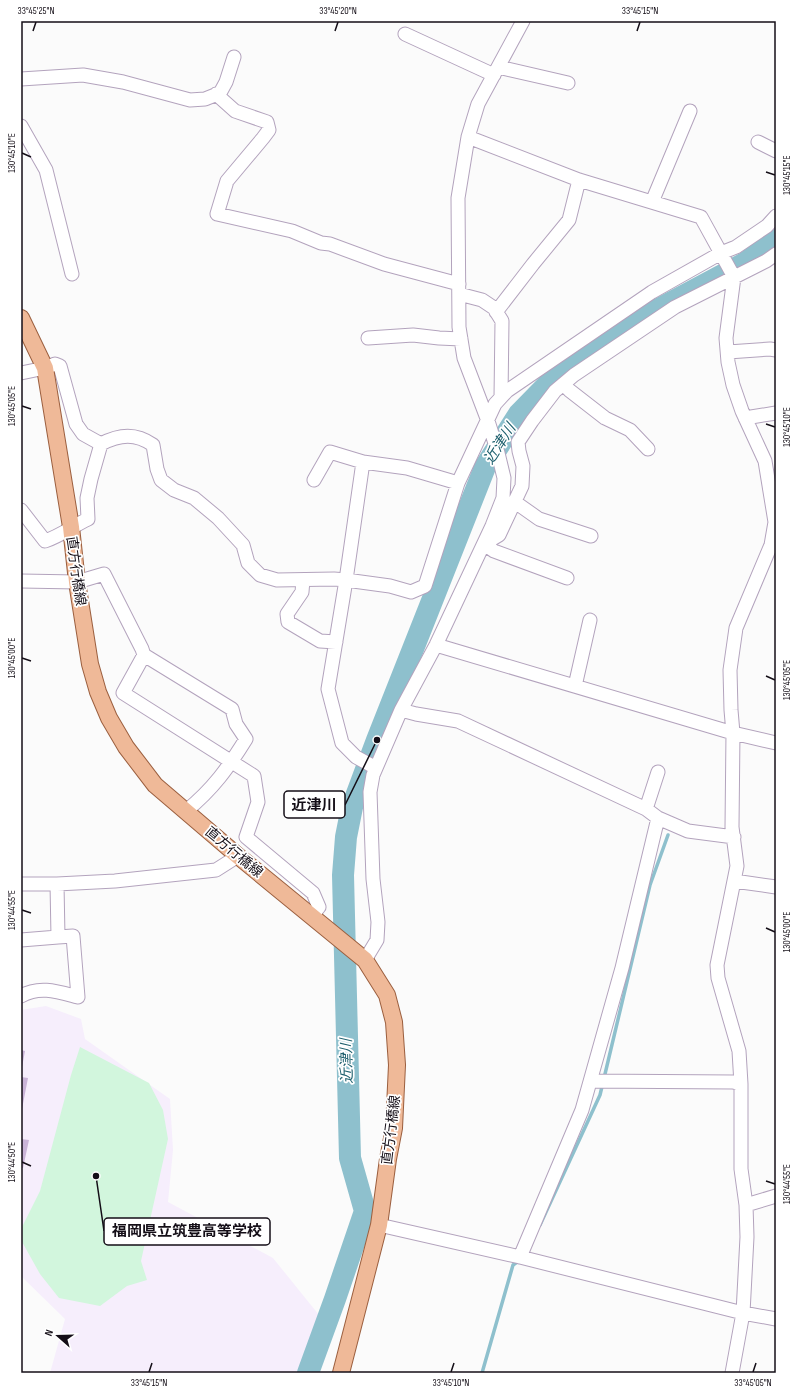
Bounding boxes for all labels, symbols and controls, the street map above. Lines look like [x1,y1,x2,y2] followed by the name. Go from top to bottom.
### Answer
[17,5,55,17] text: 33°45'25"N
[319,5,357,17] text: 33°45'20"N
[622,5,658,17] text: 33°45'15"N
[6,133,18,173] text: 130°45'10"E
[781,155,793,195] text: 130°45'15"E
[6,386,18,426] text: 130°45'05"E
[781,407,793,447] text: 130°45'10"E
[480,418,521,468] water label: 近津川
[63,535,89,607] street label: 直方行橋線
[6,638,18,678] text: 130°45'00"E
[781,660,793,700] text: 130°45'05"E
[284,791,345,818] callout: 近津川
[291,796,337,815] text: 近津川
[202,823,266,881] street label: 直方行橋線
[6,890,18,930] text: 130°44'55"E
[781,912,793,952] text: 130°45'00"E
[337,1036,357,1084] water label: 近津川
[378,1094,404,1166] street label: 直方行橋線
[6,1142,18,1182] text: 130°44'50"E
[781,1164,793,1204] text: 130°44'55"E
[104,1218,270,1245] callout: 福岡県立筑豊高等学校
[111,1222,262,1241] text: 福岡県立筑豊高等学校
[38,1316,78,1356] north arrow
[42,1328,56,1338] text: N
[131,1377,167,1389] text: 33°45'15"N
[433,1377,469,1389] text: 33°45'10"N
[734,1377,772,1389] text: 33°45'05"N

